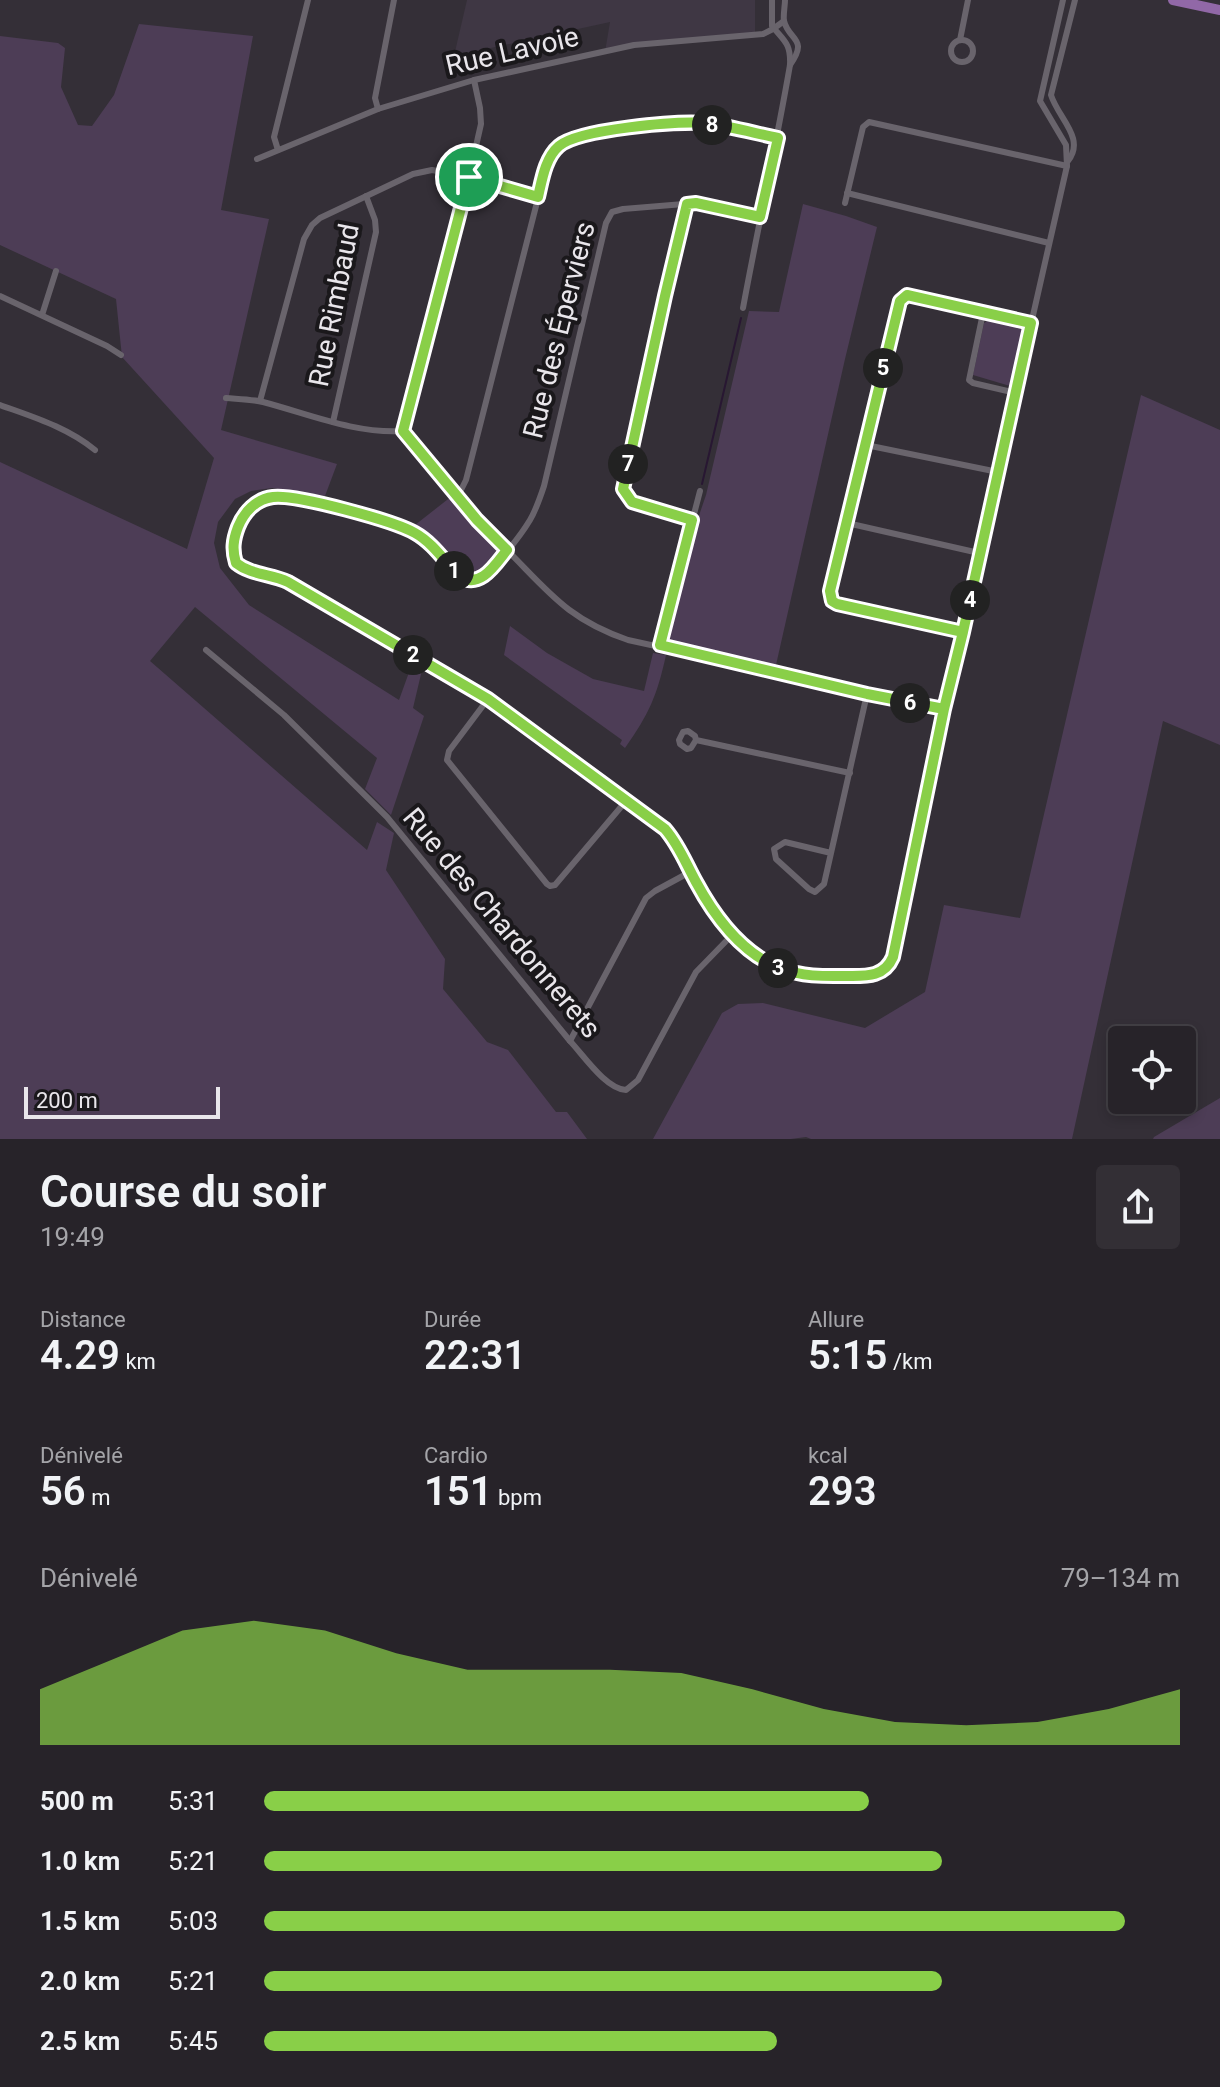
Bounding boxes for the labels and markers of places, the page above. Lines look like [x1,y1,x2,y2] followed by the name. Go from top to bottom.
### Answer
[692,105,732,145] pin: 8
[435,143,503,211] pin
[863,348,903,388] pin: 5
[608,444,648,484] pin: 7
[434,551,474,591] pin: 1
[950,580,990,620] pin: 4
[393,635,433,675] pin: 2
[890,683,930,723] pin: 6
[758,948,798,988] pin: 3

